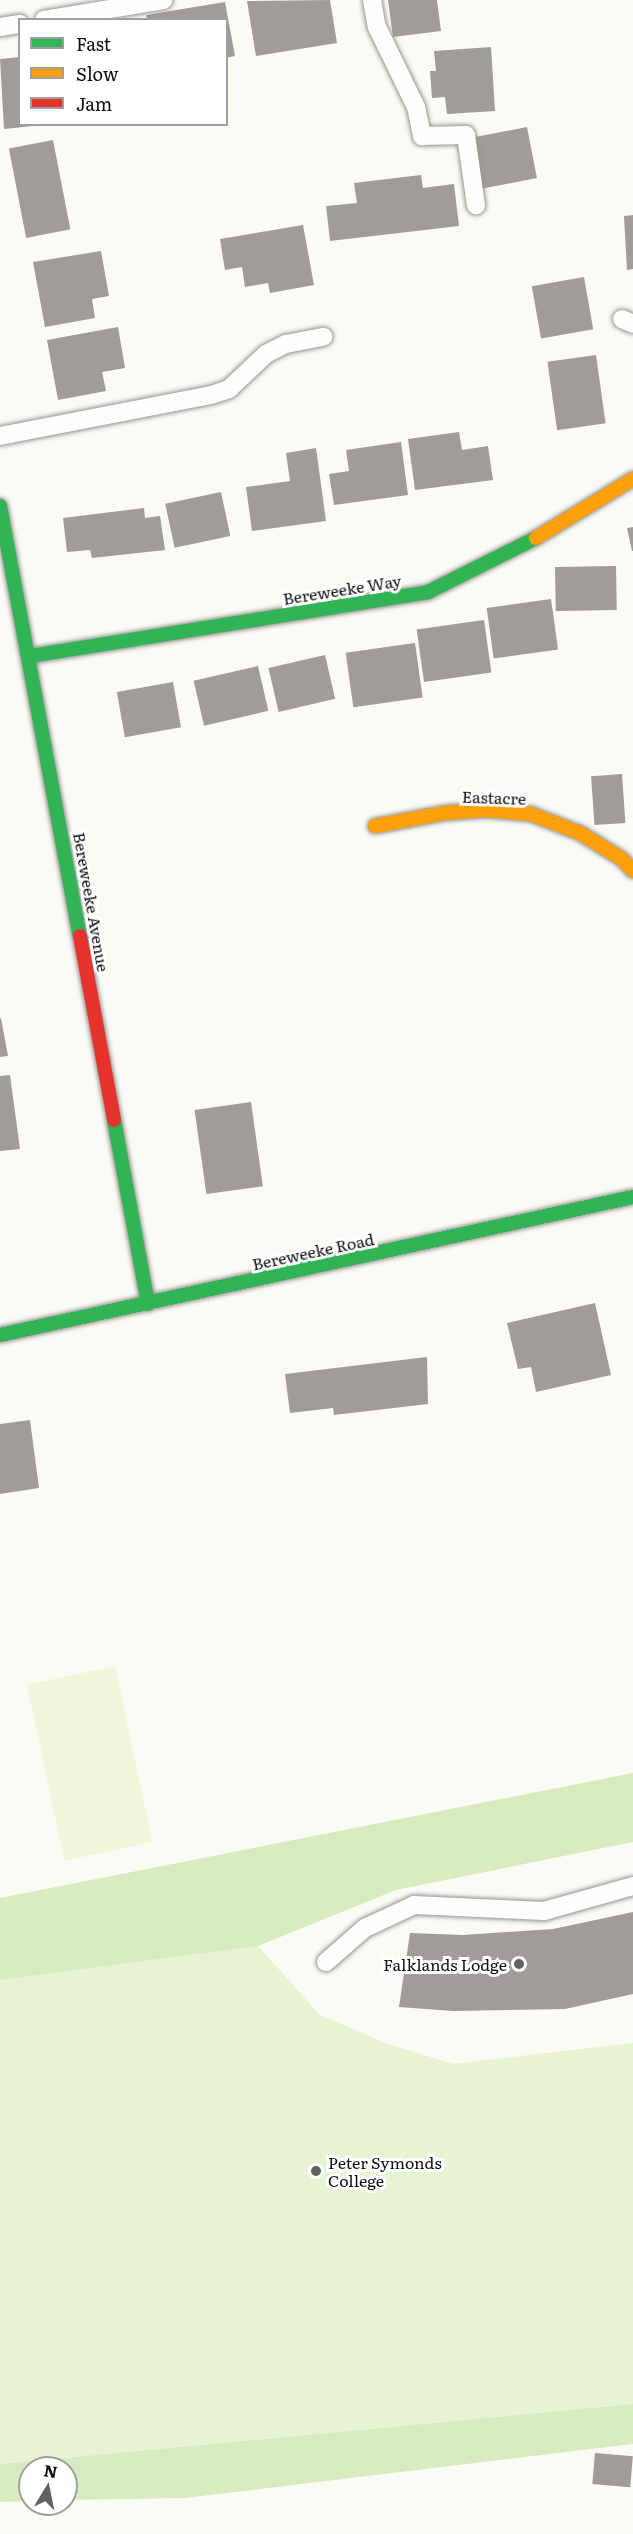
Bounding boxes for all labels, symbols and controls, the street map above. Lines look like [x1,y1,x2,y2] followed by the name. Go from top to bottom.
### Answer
[18,18,228,126] legend
[76,30,111,57] text: Fast
[76,60,118,87] text: Slow
[76,90,112,117] text: Jam
[282,570,402,608] street label: Bereweeke Way
[462,786,526,808] street label: Eastacre
[70,831,114,973] street label: Bereweeke Avenue
[250,1229,376,1273] street label: Bereweeke Road
[383,1954,507,1974] place label: Falklands Lodge
[512,1957,526,1971] marker: Falklands Lodge
[328,2152,442,2190] place label: Peter Symonds College
[309,2164,323,2178] marker: Peter Symonds College
[18,2456,78,2516] north arrow
[42,2457,59,2483] text: N

